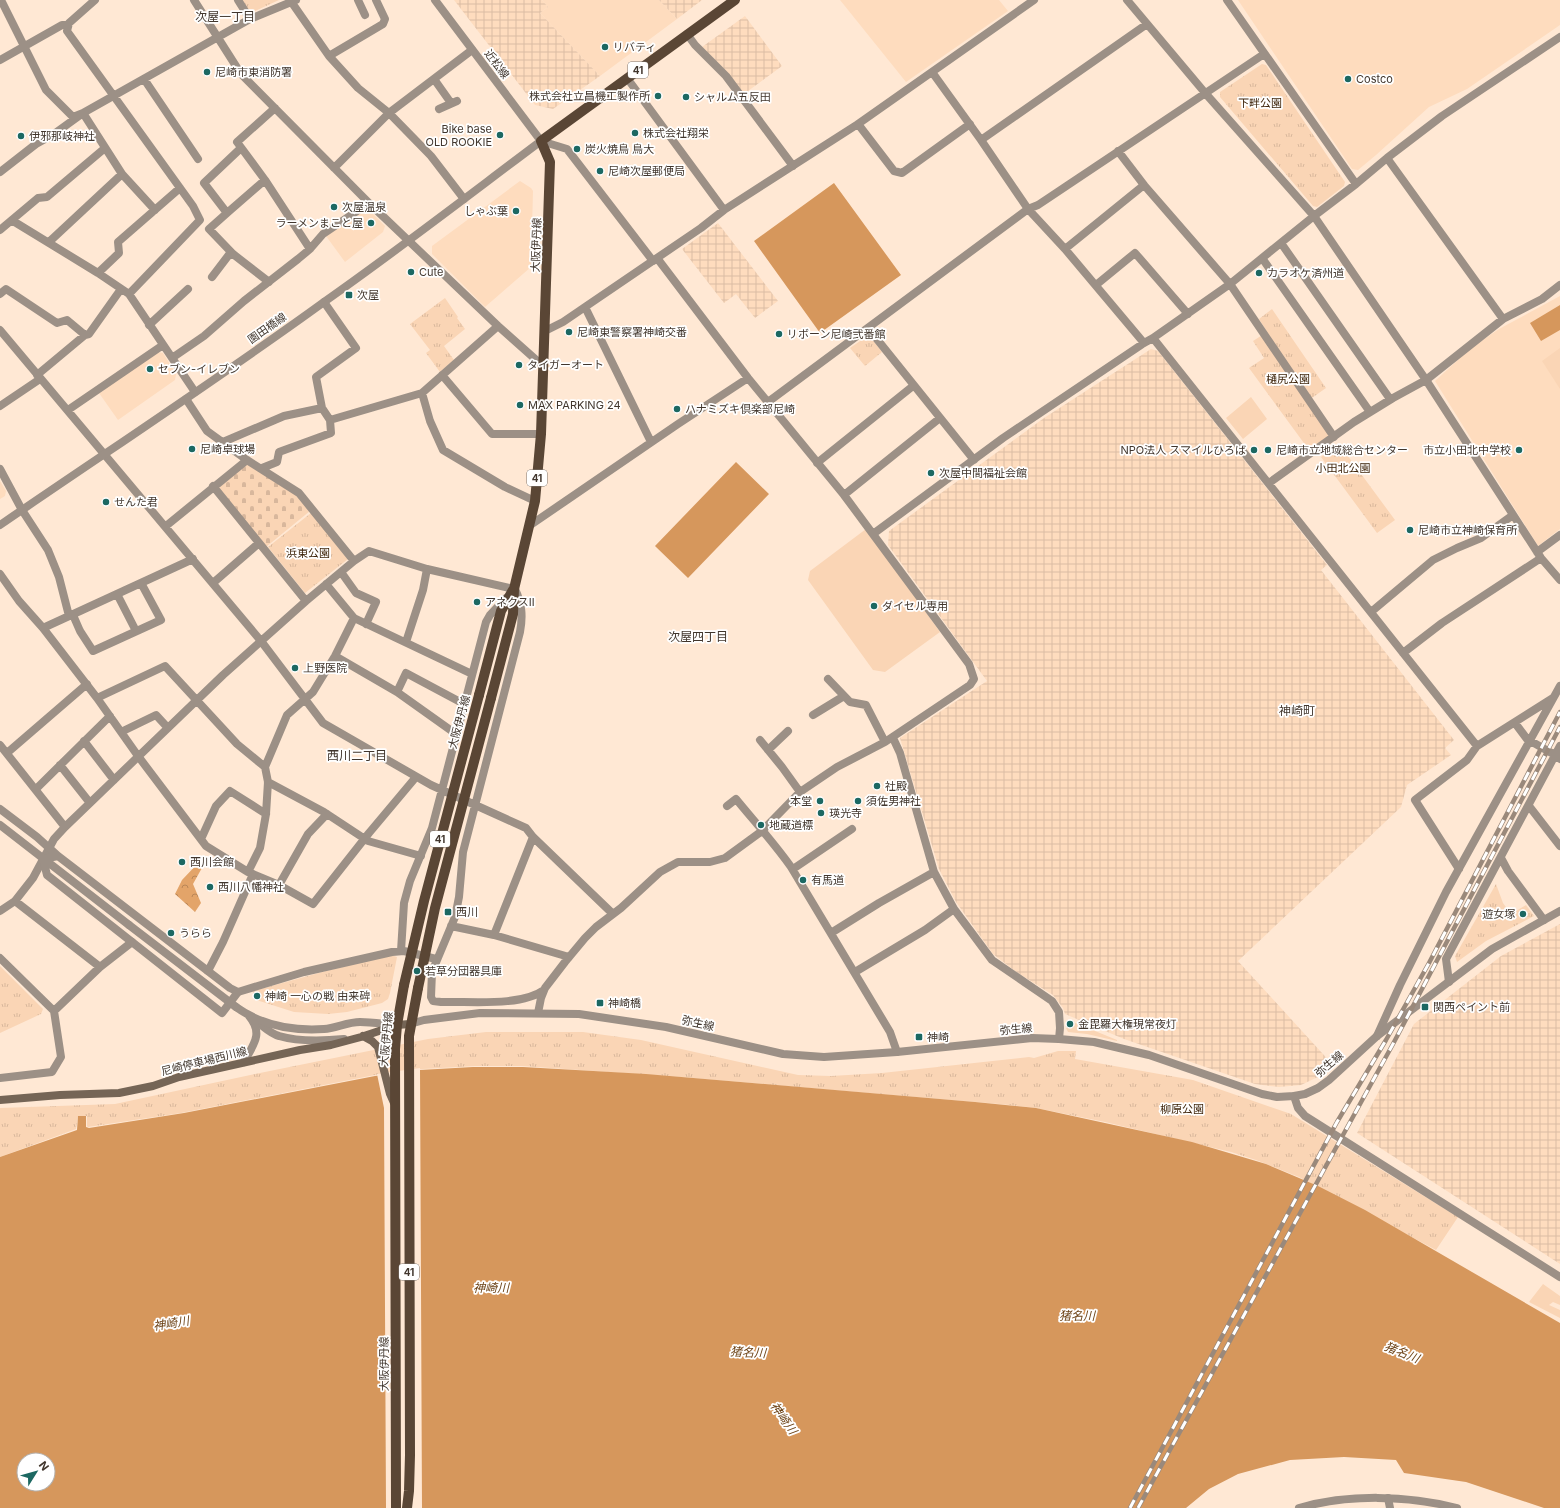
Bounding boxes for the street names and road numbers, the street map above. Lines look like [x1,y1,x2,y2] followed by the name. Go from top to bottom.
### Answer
[481,47,513,81] street label: 近松線
[628,62,648,78] road number: 41
[528,217,544,273] street label: 大阪伊丹線
[245,310,289,346] street label: 園田橋線
[527,470,547,486] road number: 41
[445,694,473,750] street label: 大阪伊丹線
[430,831,450,847] road number: 41
[377,1011,395,1067] street label: 大阪伊丹線
[680,1012,716,1034] street label: 弥生線
[999,1021,1033,1037] street label: 弥生線
[160,1044,248,1078] street label: 尼崎停車場西川線
[1312,1048,1346,1080] street label: 弥生線
[399,1264,419,1280] road number: 41
[377,1337,391,1392] street label: 大阪伊丹線

